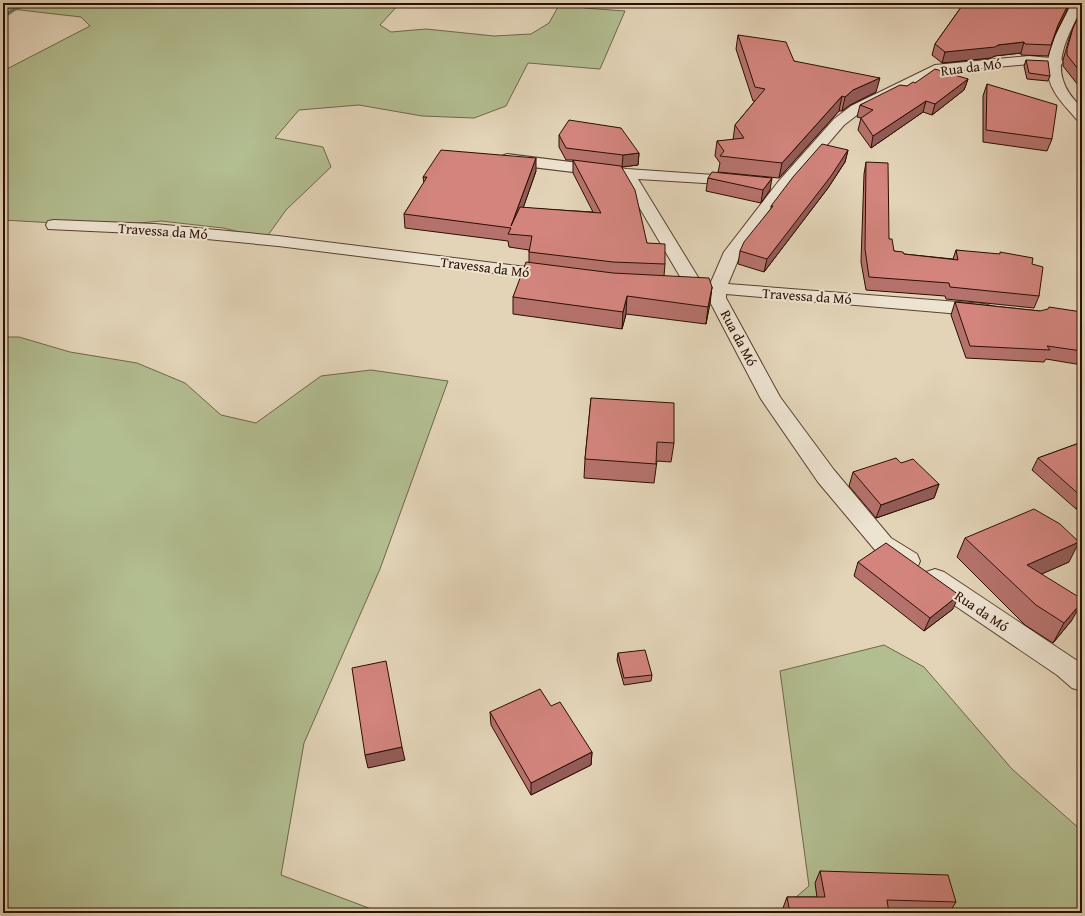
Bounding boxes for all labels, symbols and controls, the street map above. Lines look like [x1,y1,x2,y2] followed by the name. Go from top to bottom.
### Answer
[939,53,1003,81] street label: Rua da Mó
[118,218,208,244] street label: Travessa da Mó
[439,252,531,282] street label: Travessa da Mó
[762,283,852,309] street label: Travessa da Mó
[716,306,762,370] street label: Rua da Mó
[951,586,1013,636] street label: Rua da Mó

